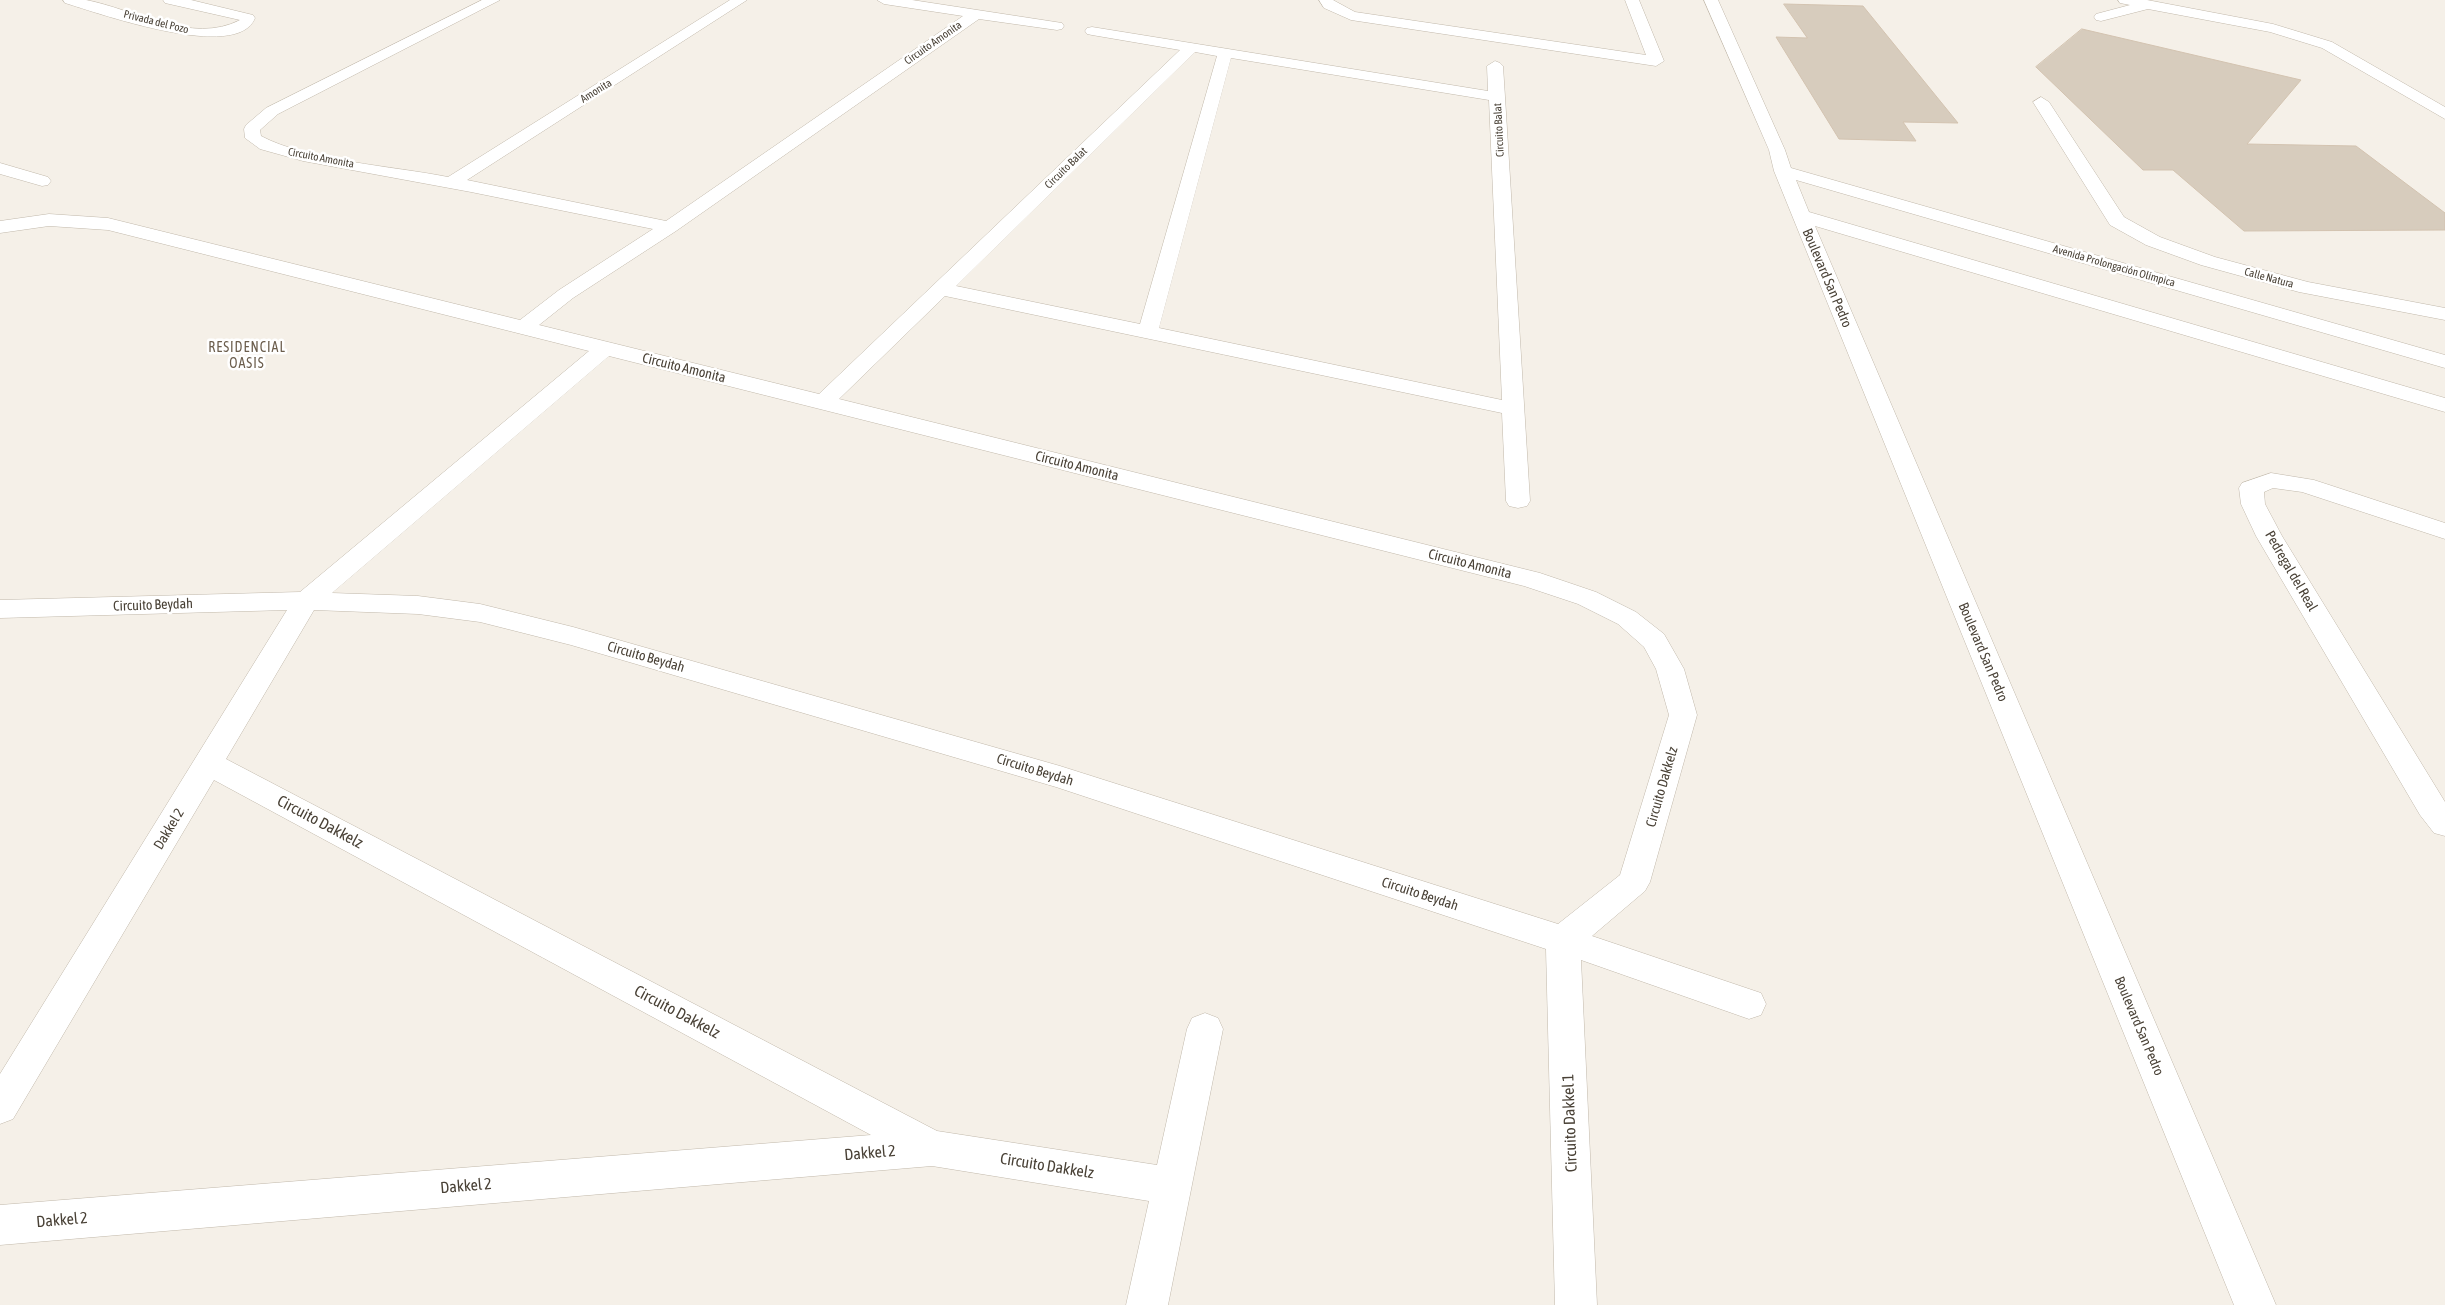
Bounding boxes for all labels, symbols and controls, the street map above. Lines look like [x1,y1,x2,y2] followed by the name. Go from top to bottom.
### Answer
[122,8,190,36] street label: Privada del Pozo
[902,18,964,68] street label: Circuito Amonita
[578,76,614,106] street label: Amonita
[1491,103,1507,157] street label: Circuito Balat
[287,145,355,171] street label: Circuito Amonita
[1042,145,1090,191] street label: Circuito Balat
[1799,226,1855,330] street label: Boulevard San Pedro
[2051,242,2177,290] street label: Avenida Prolongación Olímpica
[2243,265,2295,291] street label: Calle Natura
[207,340,287,372] district label: RESIDENCIAL OASIS
[641,350,727,386] street label: Circuito Amonita
[1034,448,1120,484] street label: Circuito Amonita
[2261,528,2321,614] street label: Pedregal del Real
[1427,546,1513,582] street label: Circuito Amonita
[113,595,193,615] street label: Circuito Beydah
[1955,600,2011,704] street label: Boulevard San Pedro
[605,638,687,676] street label: Circuito Beydah
[1643,745,1681,829] street label: Circuito Dakkelz
[994,750,1076,790] street label: Circuito Beydah
[274,791,366,853] street label: Circuito Dakkelz
[150,805,188,853] street label: Dakkel 2
[1380,874,1460,914] street label: Circuito Beydah
[2111,974,2167,1078] street label: Boulevard San Pedro
[631,981,723,1043] street label: Circuito Dakkelz
[1559,1073,1581,1173] street label: Circuito Dakkel 1
[844,1141,896,1165] street label: Dakkel 2
[999,1149,1095,1183] street label: Circuito Dakkelz
[440,1174,492,1198] street label: Dakkel 2
[36,1208,88,1232] street label: Dakkel 2

